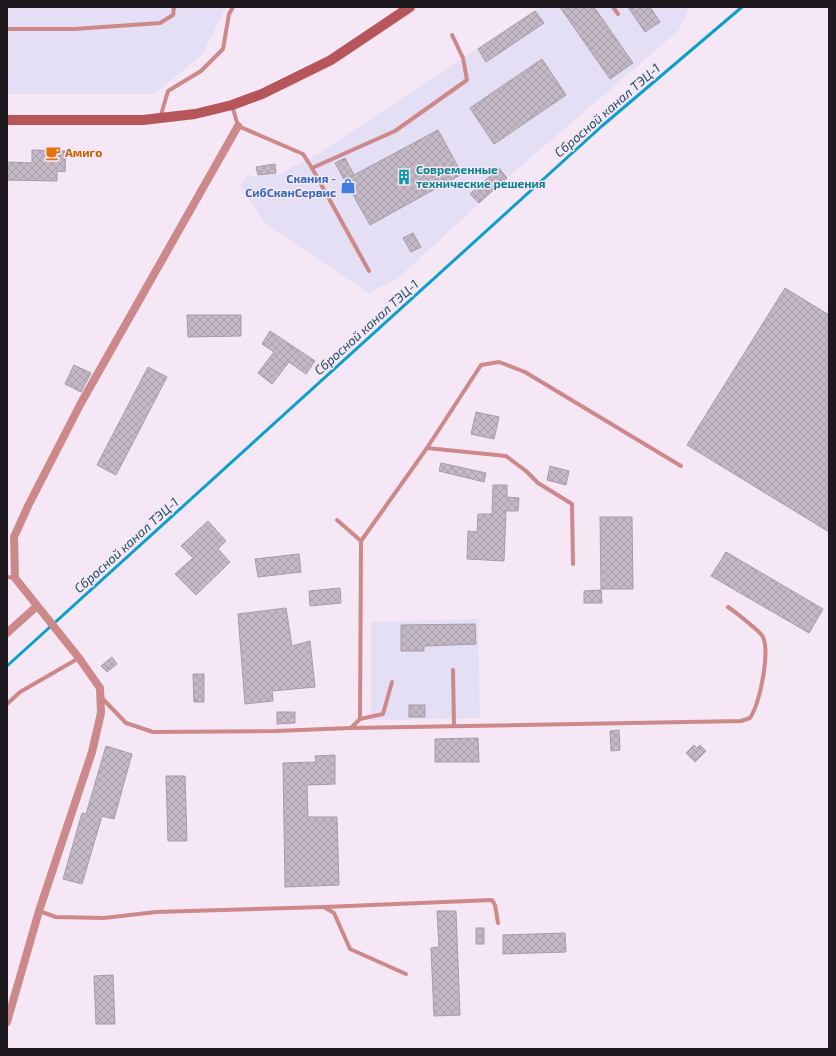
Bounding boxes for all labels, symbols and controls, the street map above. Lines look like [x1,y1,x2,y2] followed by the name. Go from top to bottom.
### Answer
[551,60,663,160] water label: Сбросной канал ТЭЦ-1
[44,144,62,162] cafe icon: Амиго
[65,145,102,159] place label: Амиго
[416,162,546,190] place label: Современные технические решения
[395,168,413,186] building icon: Современные технические решения
[245,171,336,199] place label: Скания - СибСканСервис
[339,177,357,195] shop icon: Скания - СибСканСервис
[311,276,421,378] water label: Сбросной канал ТЭЦ-1
[71,494,181,596] water label: Сбросной канал ТЭЦ-1

